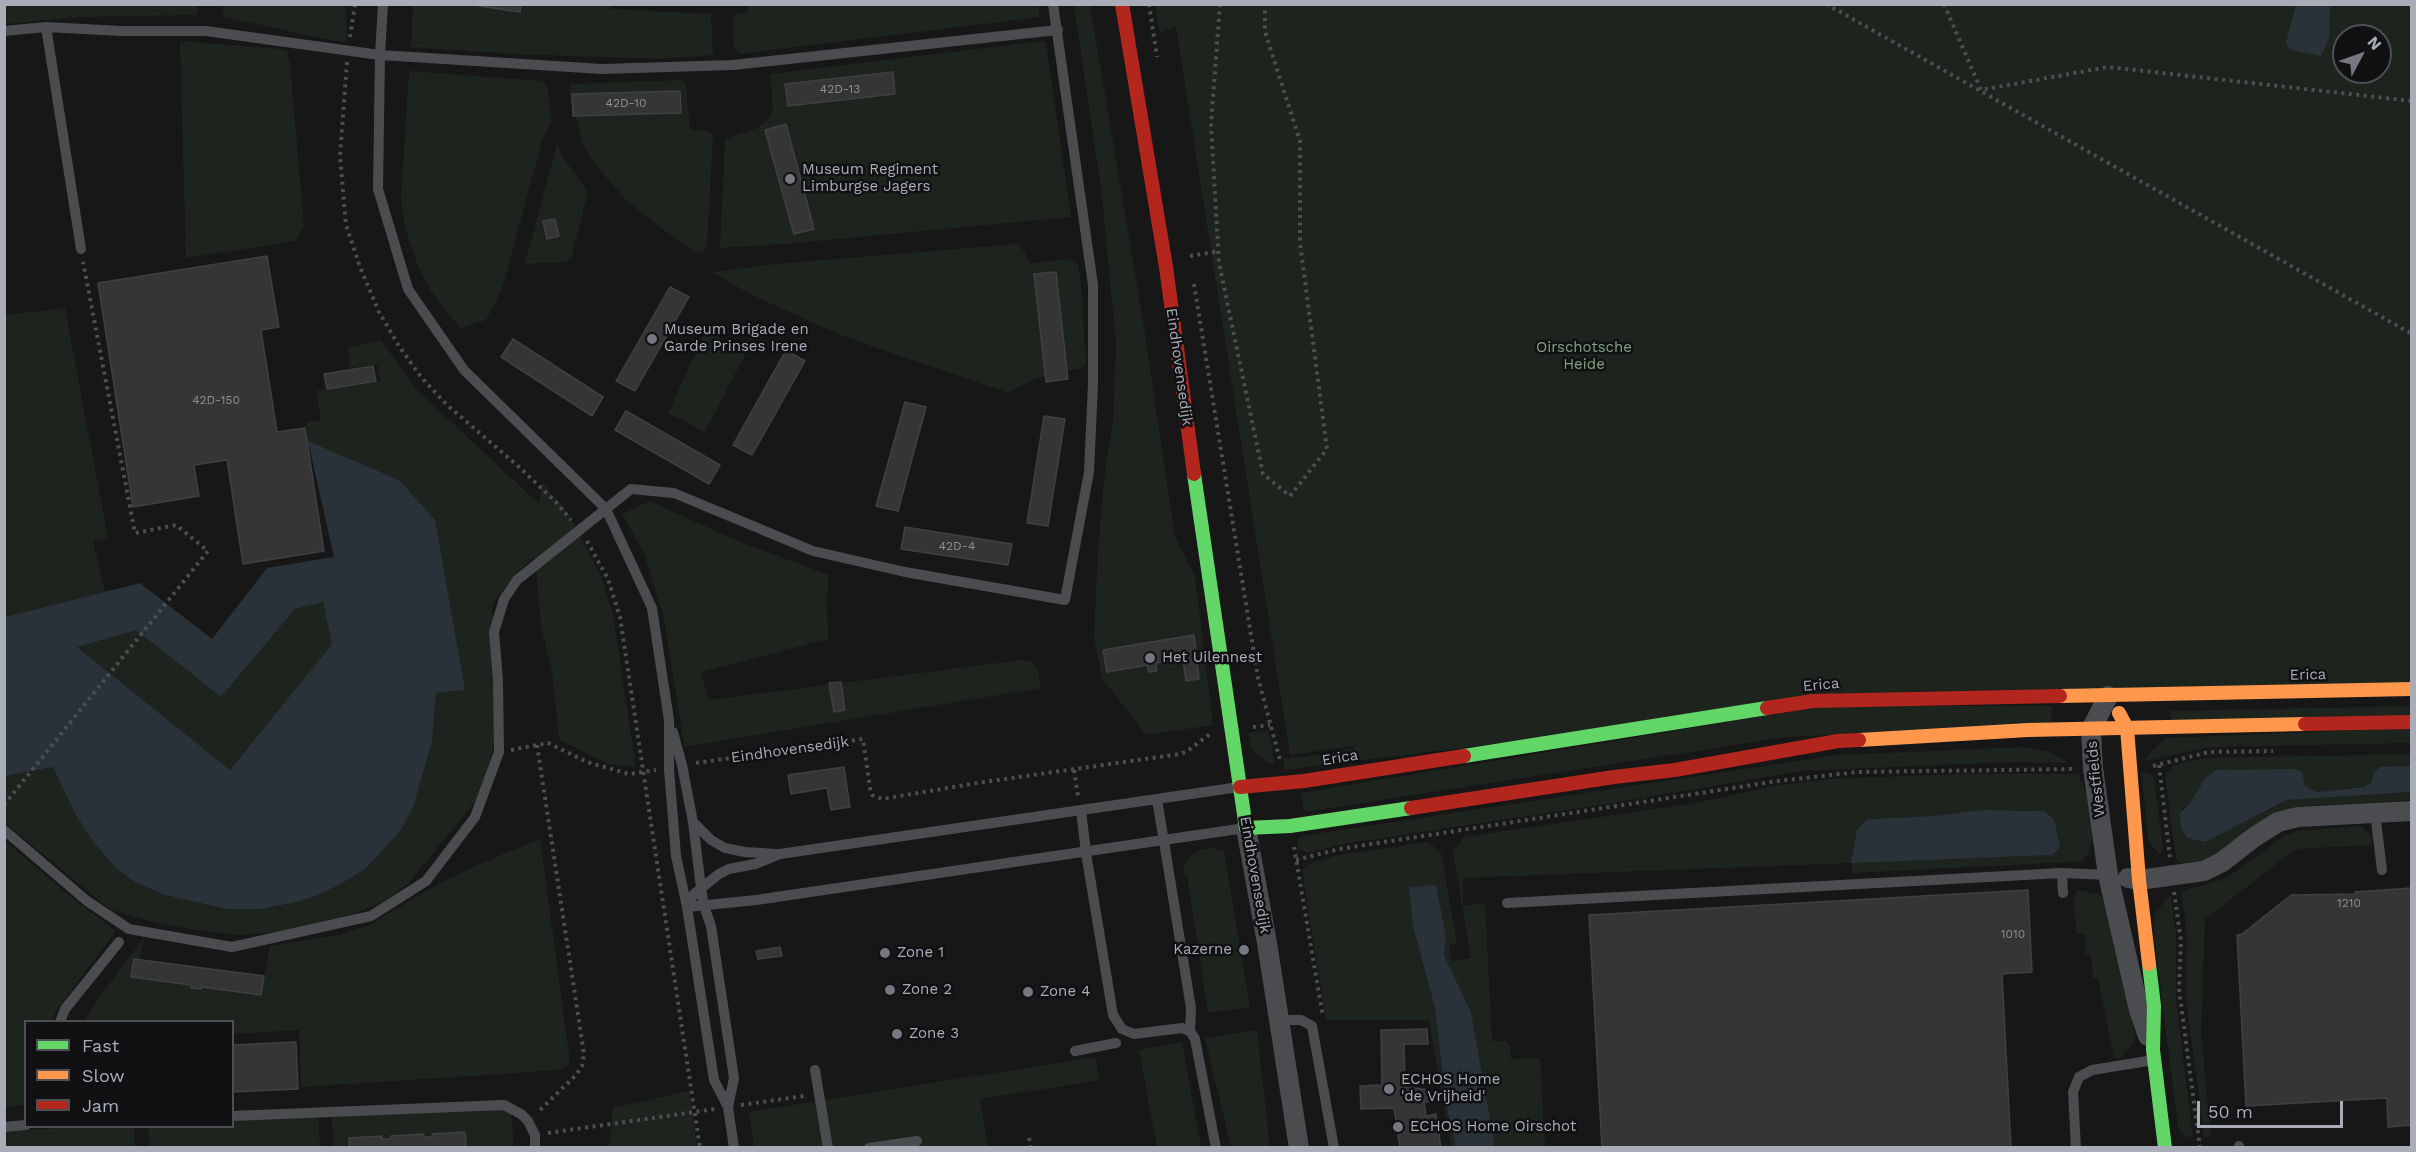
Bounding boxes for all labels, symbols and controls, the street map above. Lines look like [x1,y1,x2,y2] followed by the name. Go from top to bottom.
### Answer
[2332,24,2392,84] north arrow
[2363,32,2386,54] text: N
[820,82,860,96] house number: 42D-13
[606,96,646,110] house number: 42D-10
[802,161,938,196] place label: Museum Regiment Limburgse Jagers
[783,172,797,186] marker: Museum Regiment Limburgse Jagers
[1162,307,1196,427] street label: Eindhovensedijk
[664,321,809,356] place label: Museum Brigade en Garde Prinses Irene
[645,332,659,346] marker: Museum Brigade en Garde Prinses Irene
[1536,339,1632,374] park label: Oirschotsche Heide
[192,393,240,407] house number: 42D-150
[939,539,975,553] house number: 42D-4
[1162,649,1262,667] place label: Het Uilennest
[1143,651,1157,665] marker: Het Uilennest
[2290,666,2326,684] street label: Erica
[1802,674,1840,696] street label: Erica
[730,733,850,767] street label: Eindhovensedijk
[2083,740,2109,818] street label: Westfields
[1321,746,1359,770] street label: Erica
[1236,815,1274,935] street label: Eindhovensedijk
[2337,896,2361,910] house number: 1210
[2001,927,2025,941] house number: 1010
[1173,941,1232,959] place label: Kazerne
[1237,943,1251,957] marker: Kazerne
[897,944,944,962] place label: Zone 1
[878,946,892,960] marker: Zone 1
[902,981,952,999] place label: Zone 2
[883,983,897,997] marker: Zone 2
[1040,983,1090,1001] place label: Zone 4
[1021,985,1035,999] marker: Zone 4
[24,1020,234,1128] legend
[909,1025,959,1043] place label: Zone 3
[890,1027,904,1041] marker: Zone 3
[82,1035,119,1056] text: Fast
[82,1065,125,1086] text: Slow
[1401,1071,1500,1106] place label: ECHOS Home 'de Vrijheid'
[1382,1082,1396,1096] marker: ECHOS Home 'de Vrijheid'
[2200,1089,2346,1127] scale bar
[82,1095,119,1116] text: Jam
[2208,1101,2253,1122] text: 50 m
[1410,1118,1576,1136] place label: ECHOS Home Oirschot
[1391,1120,1405,1134] marker: ECHOS Home Oirschot

